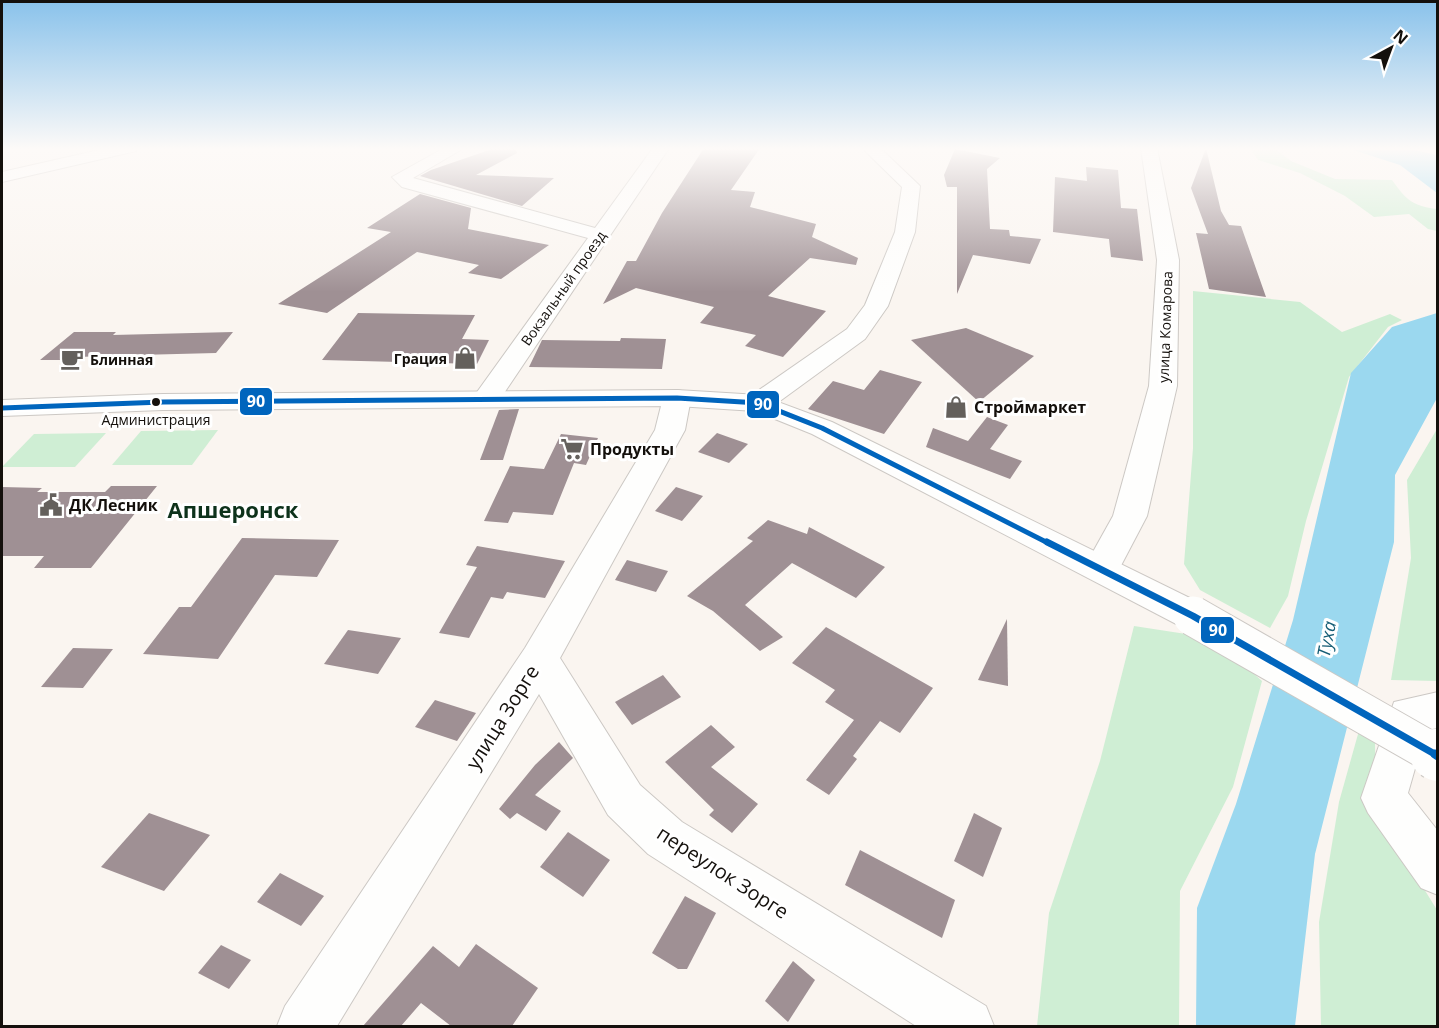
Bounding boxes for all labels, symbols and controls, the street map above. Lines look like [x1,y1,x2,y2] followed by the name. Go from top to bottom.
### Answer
[1361,18,1421,78] north arrow
[1389,24,1413,49] text: N
[516,227,610,349] street label: Вокзальный проезд
[1154,271,1176,383] street label: улица Комарова
[452,345,478,371] shop icon: Грация
[59,346,85,372] cafe icon: Блинная
[394,349,447,368] place label: Грация
[90,350,153,369] place label: Блинная
[239,387,273,416] line badge: 90
[247,390,265,412] text: 90
[746,390,780,419] line badge: 90
[754,393,772,415] text: 90
[943,394,969,420] shop icon: Строймаркет
[150,396,162,408] marker: Администрация
[974,396,1086,418] place label: Строймаркет
[102,410,210,429] place label: Администрация
[559,436,585,462] supermarket icon: Продукты
[590,438,674,460] place label: Продукты
[38,492,64,518] public building icon: ДК Лесник
[69,494,158,516] place label: ДК Лесник
[168,494,299,524] district label: Апшеронск
[1200,616,1235,644] line badge: 90
[1209,619,1227,641] text: 90
[1311,619,1341,659] water label: Туха
[459,659,545,775] street label: улица Зорге
[652,819,794,925] street label: переулок Зорге

